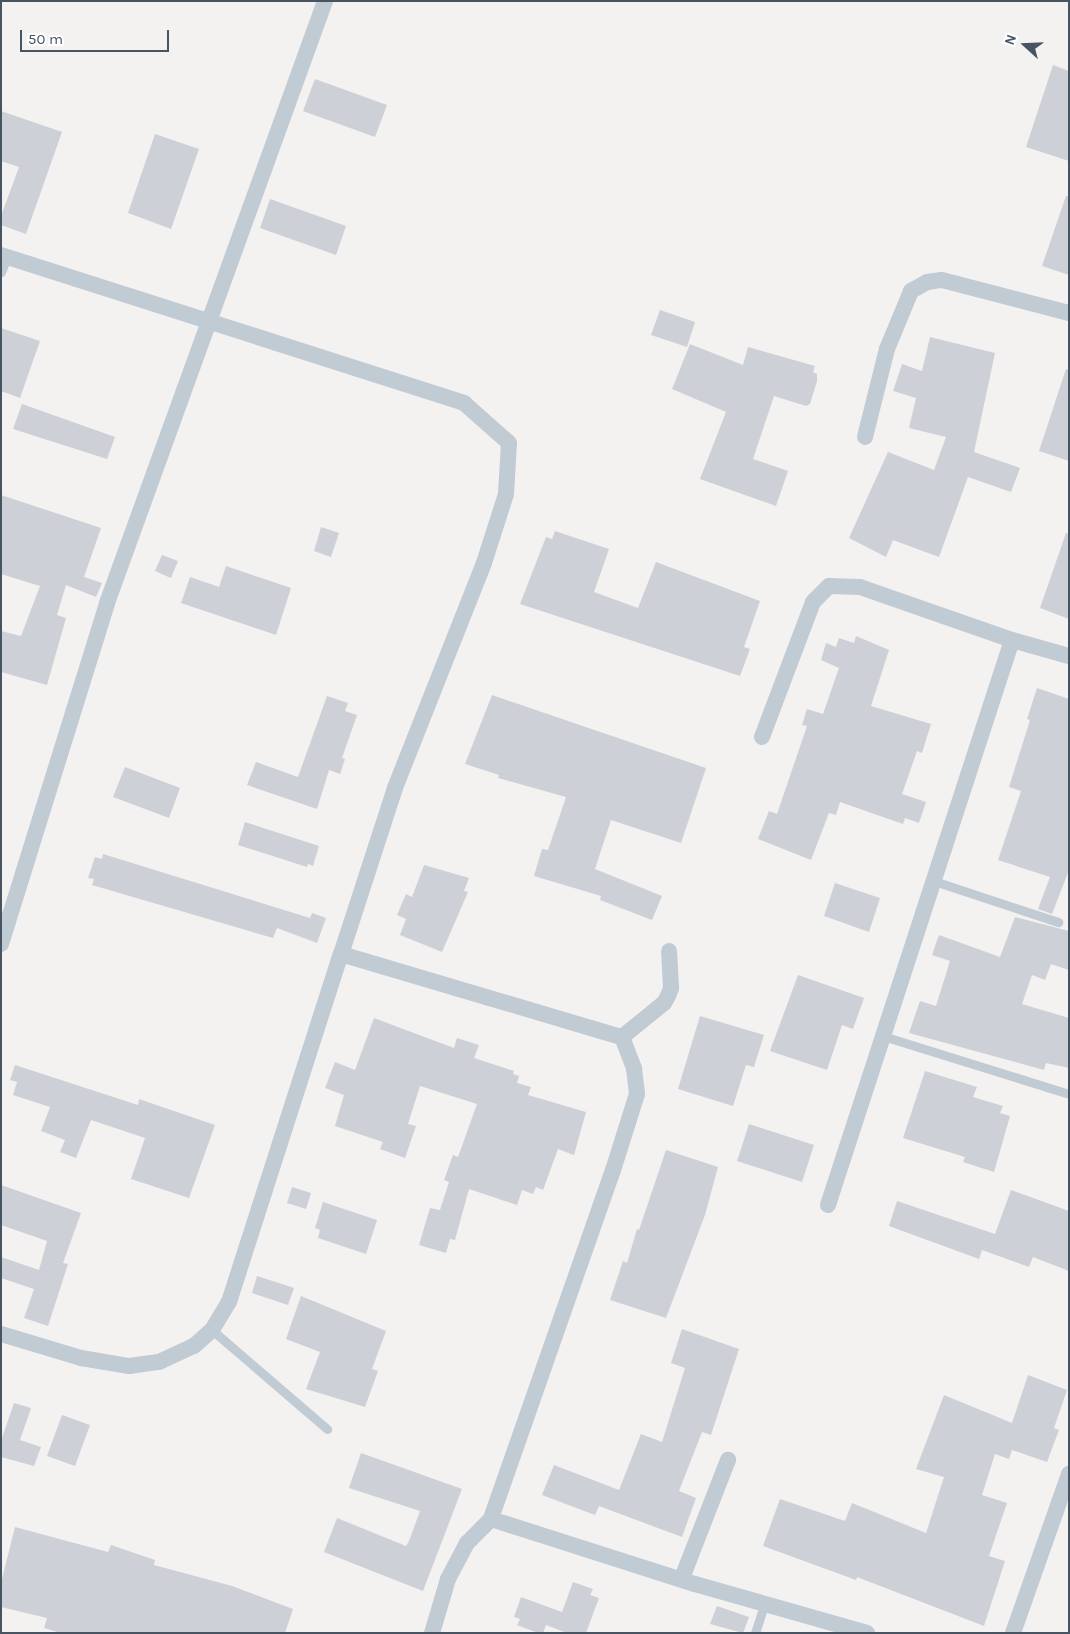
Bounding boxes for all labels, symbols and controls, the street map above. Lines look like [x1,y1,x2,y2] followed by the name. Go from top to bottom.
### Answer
[22,20,171,52] scale bar
[1000,20,1050,70] north arrow
[28,30,63,48] text: 50 m
[1001,32,1020,47] text: N

